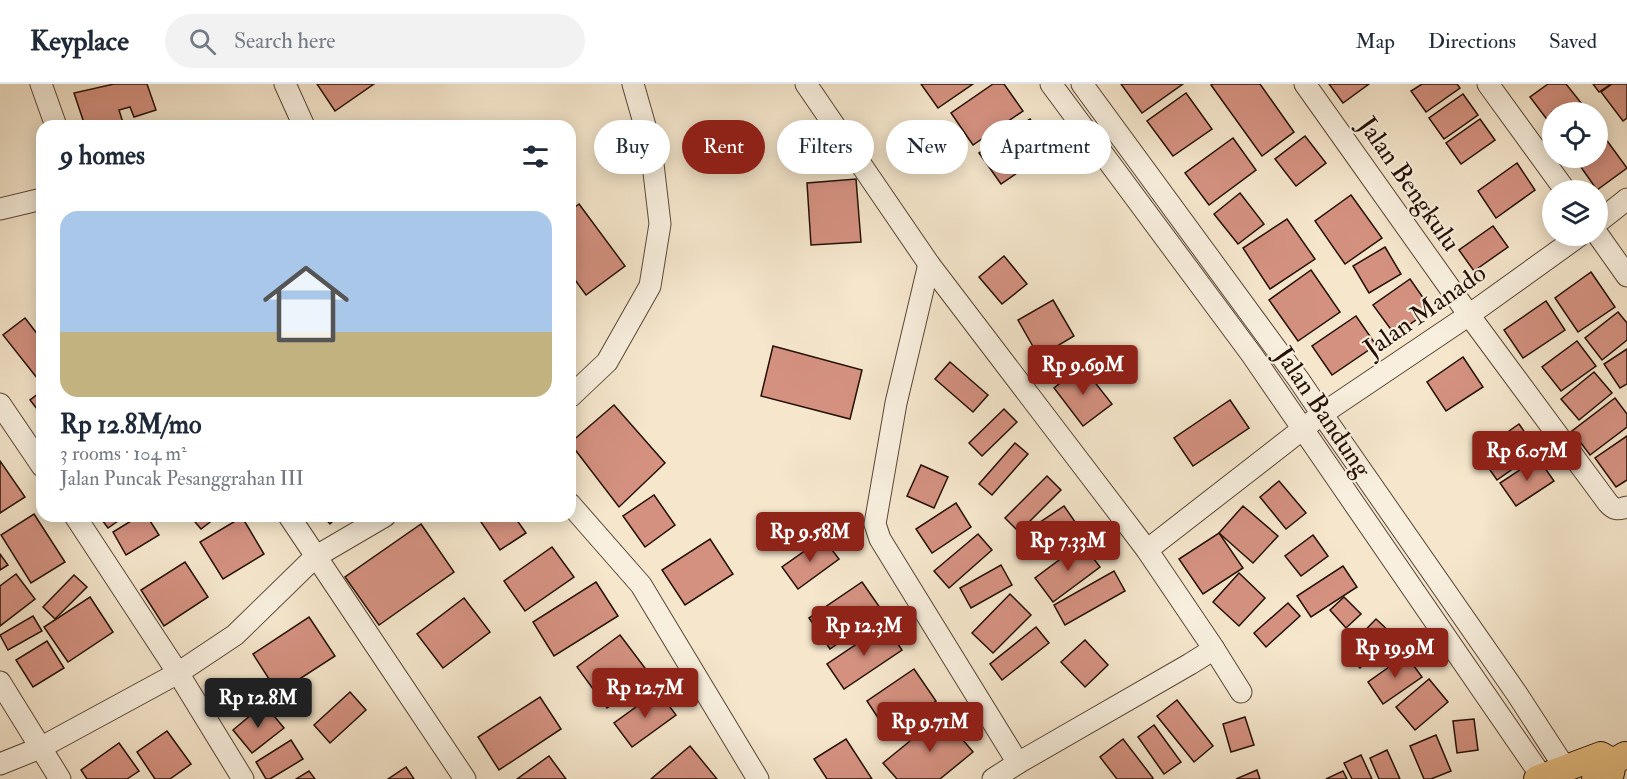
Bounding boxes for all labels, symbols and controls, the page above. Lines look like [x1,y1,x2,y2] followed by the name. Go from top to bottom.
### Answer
[165,14,585,68] search box
[30,24,129,59] text: Keyplace
[186,25,219,58] icon: search
[234,27,336,55] text: Search here
[1355,28,1395,55] text: Map
[1428,28,1516,55] text: Directions
[1549,28,1597,55] text: Saved
[1542,102,1608,246] map controls
[1542,102,1608,168] button: locate
[1350,110,1467,257] street label: Jalan Bengkulu
[594,120,670,174] chip: Buy
[682,120,765,174] chip: Rent
[777,120,874,174] chip: Filters
[886,120,968,174] chip: New
[980,120,1111,174] chip: Apartment
[60,140,145,172] text: 9 homes
[519,140,552,173] icon: filters
[1542,180,1608,246] button: layers
[252,250,360,358] icon: home
[1357,257,1492,365] street label: Jalan Manado
[1267,340,1379,484] street label: Jalan Bandung
[1021,345,1145,396] pin: Rp 9.69M
[1042,352,1124,377] text: Rp 9.69M
[60,409,201,441] text: Rp 12.8M/mo
[1465,431,1589,482] pin: Rp 6.07M
[1486,438,1568,463] text: Rp 6.07M
[60,441,187,466] text: 3 rooms · 104 m²
[60,466,304,491] text: Jalan Puncak Pesanggrahan III
[748,512,872,563] pin: Rp 9.58M
[770,519,850,544] text: Rp 9.58M
[1006,521,1130,572] pin: Rp 7.33M
[1030,528,1106,553] text: Rp 7.33M
[802,606,926,657] pin: Rp 12.3M
[826,613,902,638] text: Rp 12.3M
[1333,628,1457,679] pin: Rp 19.9M
[1355,635,1435,660] text: Rp 19.9M
[583,668,707,719] pin: Rp 12.7M
[606,675,684,700] text: Rp 12.7M
[196,678,320,729] pin: Rp 12.8M
[219,685,297,710] text: Rp 12.8M
[868,702,992,753] pin: Rp 9.71M
[891,709,969,734] text: Rp 9.71M

